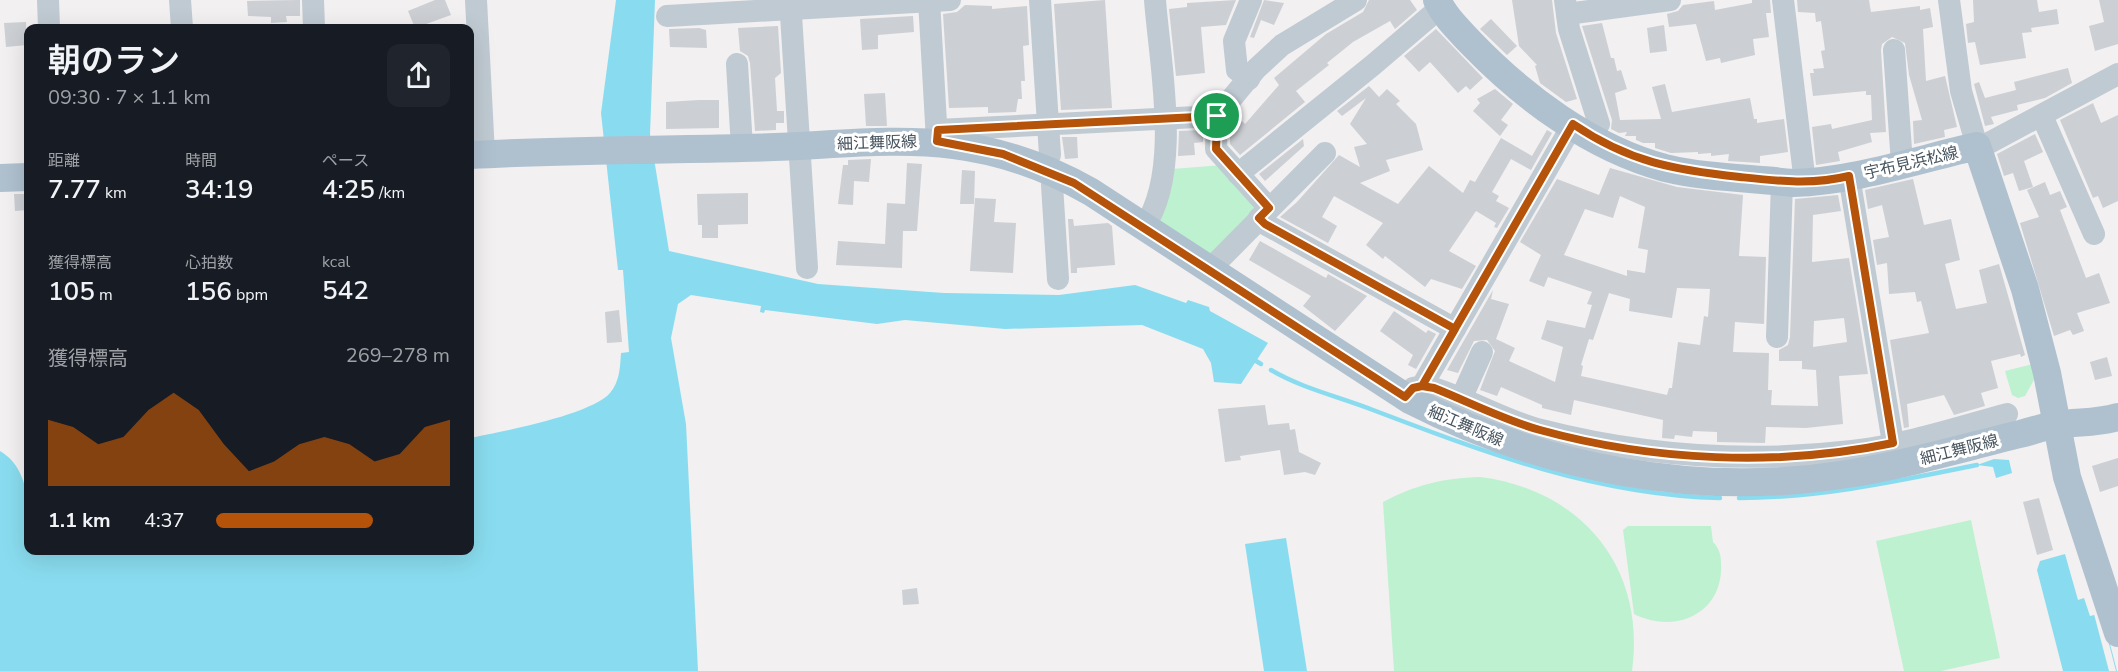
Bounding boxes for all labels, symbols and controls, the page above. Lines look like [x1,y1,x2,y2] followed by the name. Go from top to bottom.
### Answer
[48,39,180,84] text: 朝のラン
[387,44,450,107] button: share
[48,84,211,111] text: 09:30 · 7 × 1.1 km
[1191,90,1242,141] pin
[1200,99,1233,132] icon: arrive
[837,131,917,155] street label: 細江舞阪線
[1862,141,1960,184] street label: 宇布見浜松線
[48,150,80,172] text: 距離
[185,150,217,172] text: 時間
[322,150,369,172] text: ペース
[48,172,101,207] text: 7.77
[185,172,254,207] text: 34:19
[322,172,375,207] text: 4:25
[101,182,127,204] text: km
[375,182,405,204] text: /km
[322,251,350,273] text: kcal
[48,252,112,274] text: 獲得標高
[185,252,233,274] text: 心拍数
[322,273,369,308] text: 542
[48,274,95,309] text: 105
[185,274,232,309] text: 156
[95,284,113,306] text: m
[232,284,268,306] text: bpm
[346,342,450,369] text: 269–278 m
[48,345,128,372] text: 獲得標高
[1424,400,1507,452] street label: 細江舞阪線
[1918,430,2001,470] street label: 細江舞阪線
[48,507,111,534] text: 1.1 km
[144,507,185,534] text: 4:37

